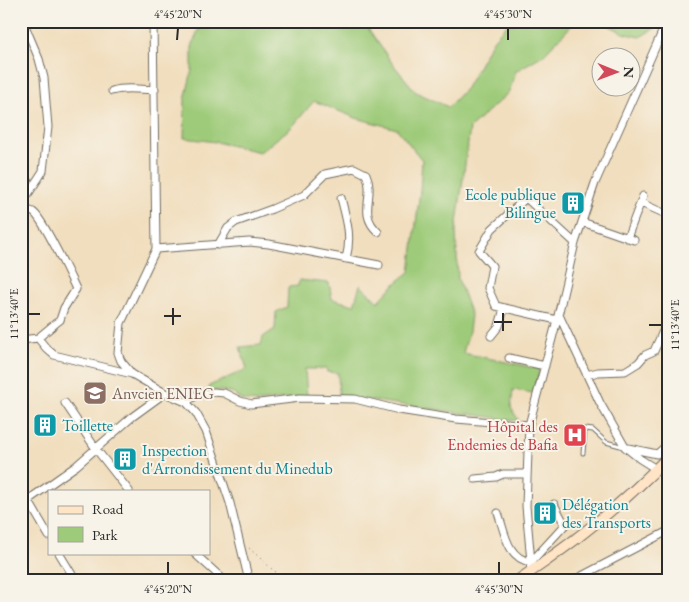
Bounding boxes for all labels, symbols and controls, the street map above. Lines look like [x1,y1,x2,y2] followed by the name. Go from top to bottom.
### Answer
[154,6,203,22] text: 4°45'20"N
[484,6,533,22] text: 4°45'30"N
[592,48,642,98] north arrow
[620,66,638,79] text: N
[465,184,556,223] place label: Ecole publique Bilingue
[560,190,586,216] building icon: Ecole publique Bilingue
[6,288,22,340] text: 11°13'40"E
[667,299,683,351] text: 11°13'40"E
[82,380,108,406] school or university icon: Anvcien ENIEG
[111,383,214,404] place label: Anvcien ENIEG
[32,412,58,438] building icon: Toillette
[62,415,113,436] place label: Toillette
[447,416,559,455] place label: Hôpital des Endemies de Bafia
[562,422,588,448] hospital icon: Hôpital des Endemies de Bafia
[142,440,333,479] place label: Inspection d'Arrondissement du Minedub
[112,446,138,472] building icon: Inspection d'Arrondissement du Minedub
[48,490,210,554] legend
[562,494,651,533] place label: Délégation des Transports
[92,499,124,518] text: Road
[532,500,558,526] building icon: Délégation des Transports
[92,525,119,544] text: Park
[144,581,193,597] text: 4°45'20"N
[475,581,524,597] text: 4°45'30"N

